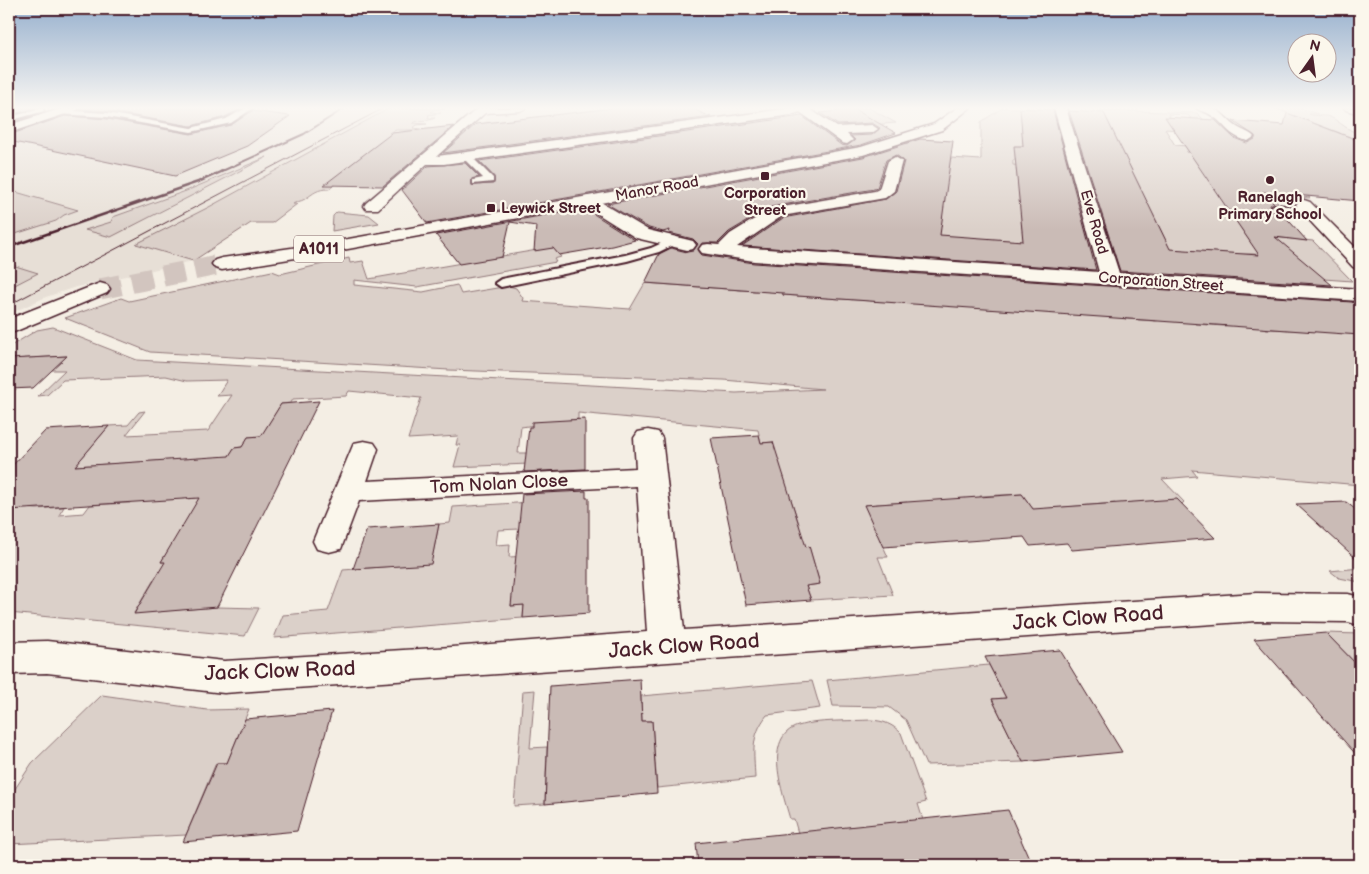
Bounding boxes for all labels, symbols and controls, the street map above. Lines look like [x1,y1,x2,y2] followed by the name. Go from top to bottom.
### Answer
[1286,32,1336,82] north arrow
[1308,36,1322,55] text: N
[759,170,771,182] marker: Corporation Street
[614,172,700,206] street label: Manor Road
[1264,174,1276,186] marker: Ranelagh Primary School
[724,184,806,220] place label: Corporation Street
[1076,188,1112,256] street label: Eve Road
[1218,188,1322,224] place label: Ranelagh Primary School
[501,199,601,218] place label: Leywick Street
[485,202,497,214] marker: Leywick Street
[294,235,344,262] road number: A1011
[1098,268,1225,296] street label: Corporation Street
[429,470,569,498] street label: Tom Nolan Close
[1012,600,1164,636] street label: Jack Clow Road
[608,628,760,664] street label: Jack Clow Road
[204,656,356,686] street label: Jack Clow Road

